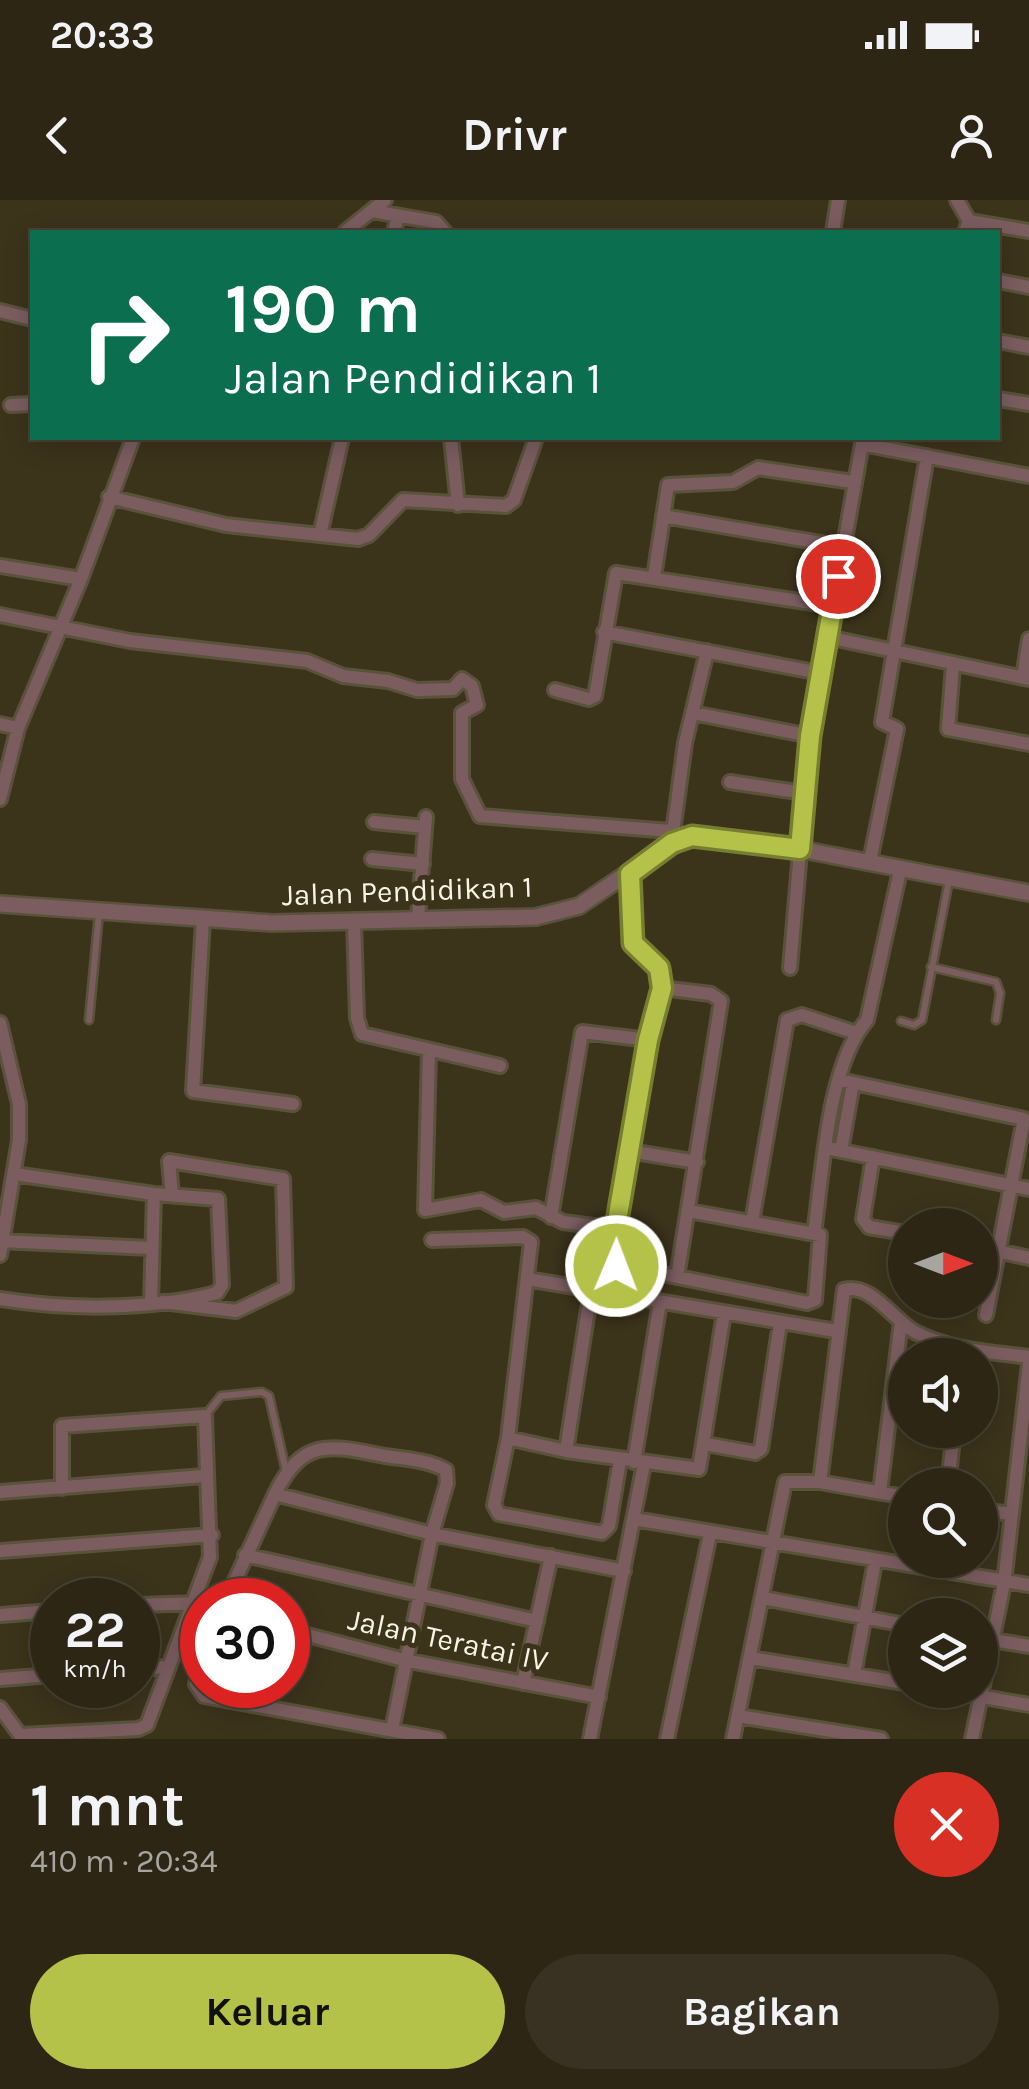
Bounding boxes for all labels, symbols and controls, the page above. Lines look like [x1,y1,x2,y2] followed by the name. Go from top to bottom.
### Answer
[50,13,155,58] text: 20:33
[30,108,85,163] icon: back
[944,108,999,163] icon: person
[462,109,567,161] text: Drivr
[225,268,421,350] text: 190 m
[60,270,190,400] icon: right
[225,352,601,404] text: Jalan Pendidikan 1
[796,534,881,619] pin
[811,549,866,604] icon: arrive
[281,869,533,913] street label: Jalan Pendidikan 1
[888,1208,998,1318] north arrow
[888,1208,998,1708] map controls
[564,1214,668,1318] position arrow
[888,1338,998,1448] button: sound
[888,1468,998,1578] button: search
[180,1578,310,1708] speed limit sign: 30
[888,1598,998,1708] button: layers
[65,1601,125,1660] text: 22
[345,1601,551,1679] street label: Jalan Teratai IV
[63,1654,127,1683] text: km/h
[30,1770,185,1840] text: 1 mnt
[894,1772,999,1877] button: close
[30,1843,218,1880] text: 410 m · 20:34
[30,1954,505,2069] button: Keluar
[525,1954,999,2069] button: Bagikan

